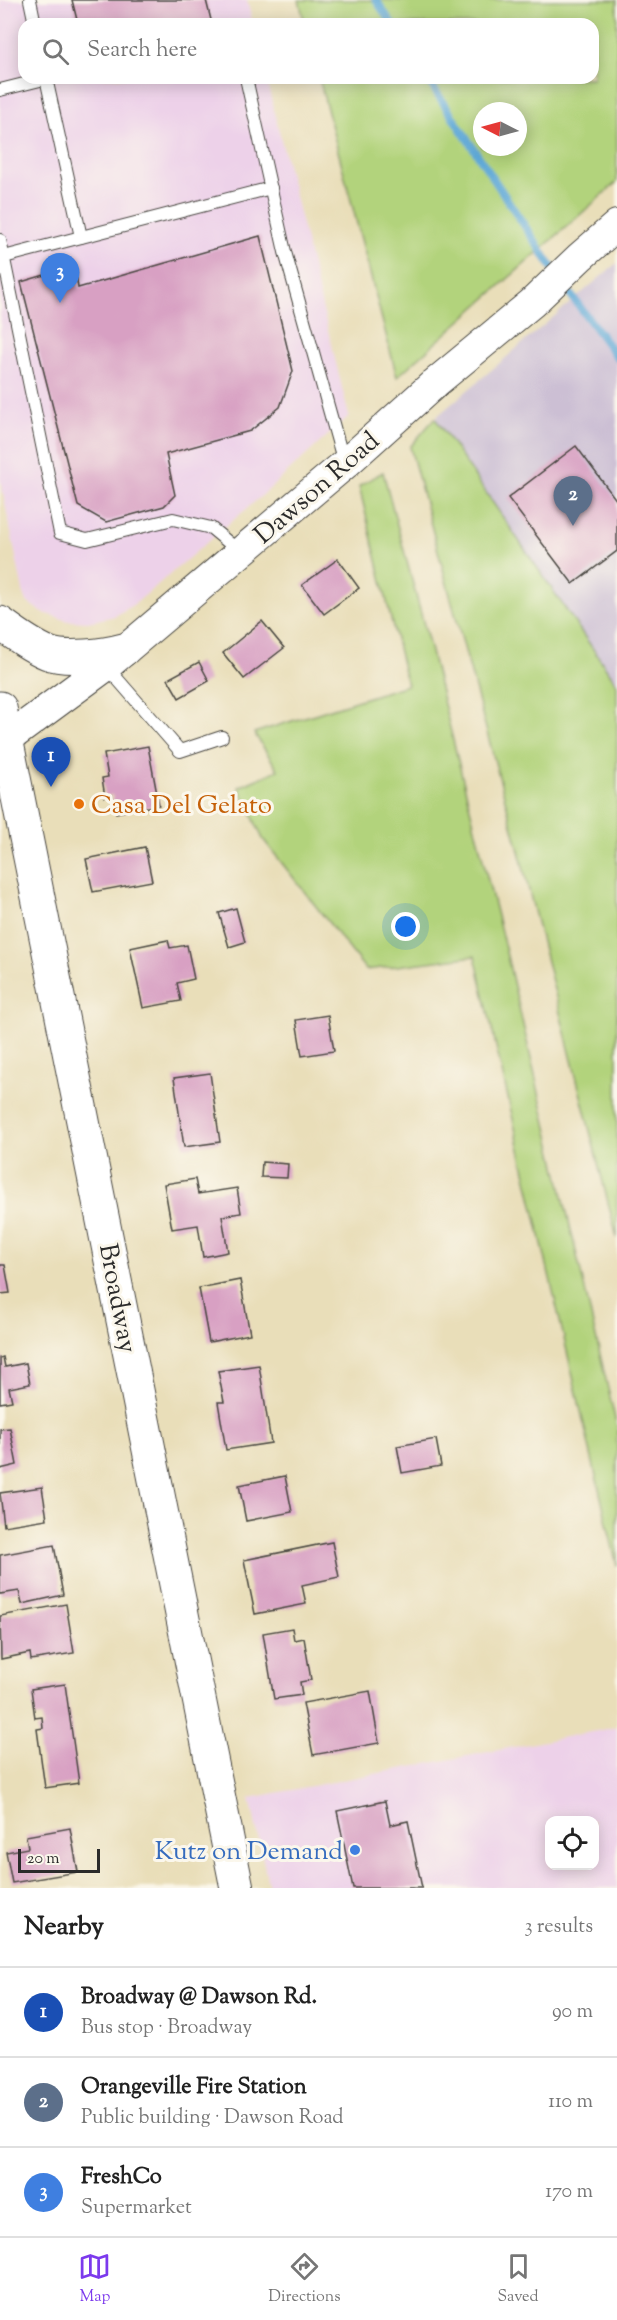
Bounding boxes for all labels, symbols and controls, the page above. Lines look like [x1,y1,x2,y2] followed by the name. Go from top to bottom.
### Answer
[18,18,599,84] search box
[39,35,72,68] icon: search
[87,35,197,67] text: Search here
[473,102,527,156] north arrow
[40,254,80,303] pin: 3
[247,424,389,554] street label: Dawson Road
[554,476,592,526] pin: 2
[32,738,70,787] pin: 1
[91,788,272,825] place label: Casa Del Gelato
[72,797,86,811] marker: Casa Del Gelato
[391,912,420,941] your location
[88,1241,145,1356] street label: Broadway
[545,1816,599,1870] map controls
[545,1816,599,1870] button: locate
[155,1834,343,1871] place label: Kutz on Demand
[348,1843,362,1857] marker: Kutz on Demand
[18,1846,100,1874] scale bar
[27,1848,60,1871] text: 20 m
[24,1909,104,1946] text: Nearby
[524,1913,593,1942] text: 3 results
[81,1982,317,2014] text: Broadway @ Dawson Rd.
[40,1998,47,2027] text: 1
[552,1998,593,2027] text: 90 m
[81,2014,252,2043] text: Bus stop · Broadway
[81,2072,307,2104] text: Orangeville Fire Station
[39,2088,48,2117] text: 2
[548,2088,593,2117] text: 110 m
[81,2104,344,2133] text: Public building · Dawson Road
[81,2162,162,2194] text: FreshCo
[39,2178,48,2207] text: 3
[545,2178,593,2207] text: 170 m
[81,2194,192,2223] text: Supermarket
[78,2250,111,2309] tab: Map
[268,2250,341,2309] tab: Directions
[497,2250,539,2309] tab: Saved

